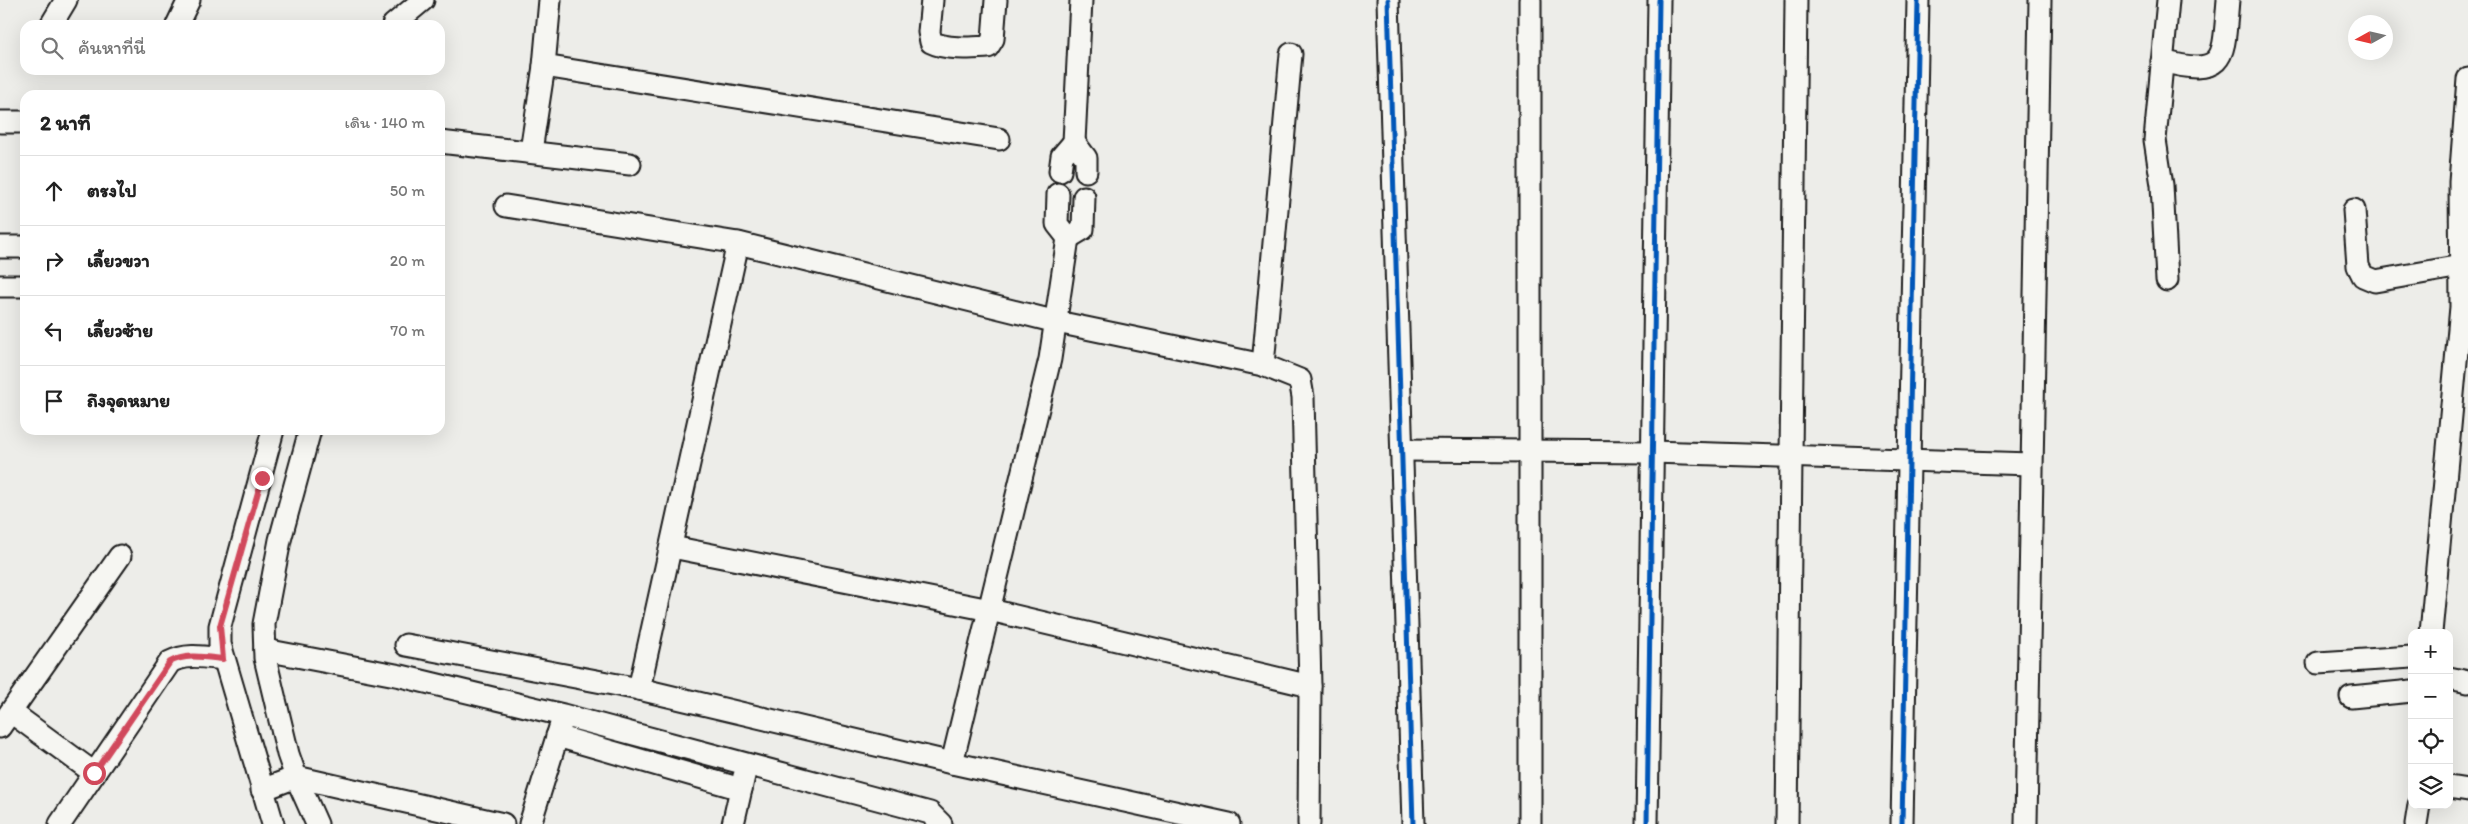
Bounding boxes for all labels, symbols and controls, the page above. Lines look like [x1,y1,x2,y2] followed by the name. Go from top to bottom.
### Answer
[2348,15,2393,60] north arrow
[20,20,445,75] search box
[38,34,66,62] icon: search
[78,36,146,59] text: ค้นหาที่นี่
[40,110,91,135] text: 2 นาที
[345,113,425,132] text: เดิน · 140 m
[40,177,68,205] icon: ahead
[87,179,137,202] text: ตรงไป
[390,181,425,200] text: 50 m
[40,247,68,275] icon: right
[87,249,150,272] text: เลี้ยวขวา
[390,251,425,270] text: 20 m
[40,317,68,345] icon: left
[87,319,153,342] text: เลี้ยวซ้าย
[390,321,425,340] text: 70 m
[40,387,68,415] icon: arrive
[87,389,170,412] text: ถึงจุดหมาย
[251,467,274,490] route end
[2408,629,2453,809] map controls
[2408,629,2453,674] button: +
[2408,674,2453,719] button: −
[2408,719,2453,764] button: locate
[83,762,106,785] route start
[2408,764,2453,809] button: layers

